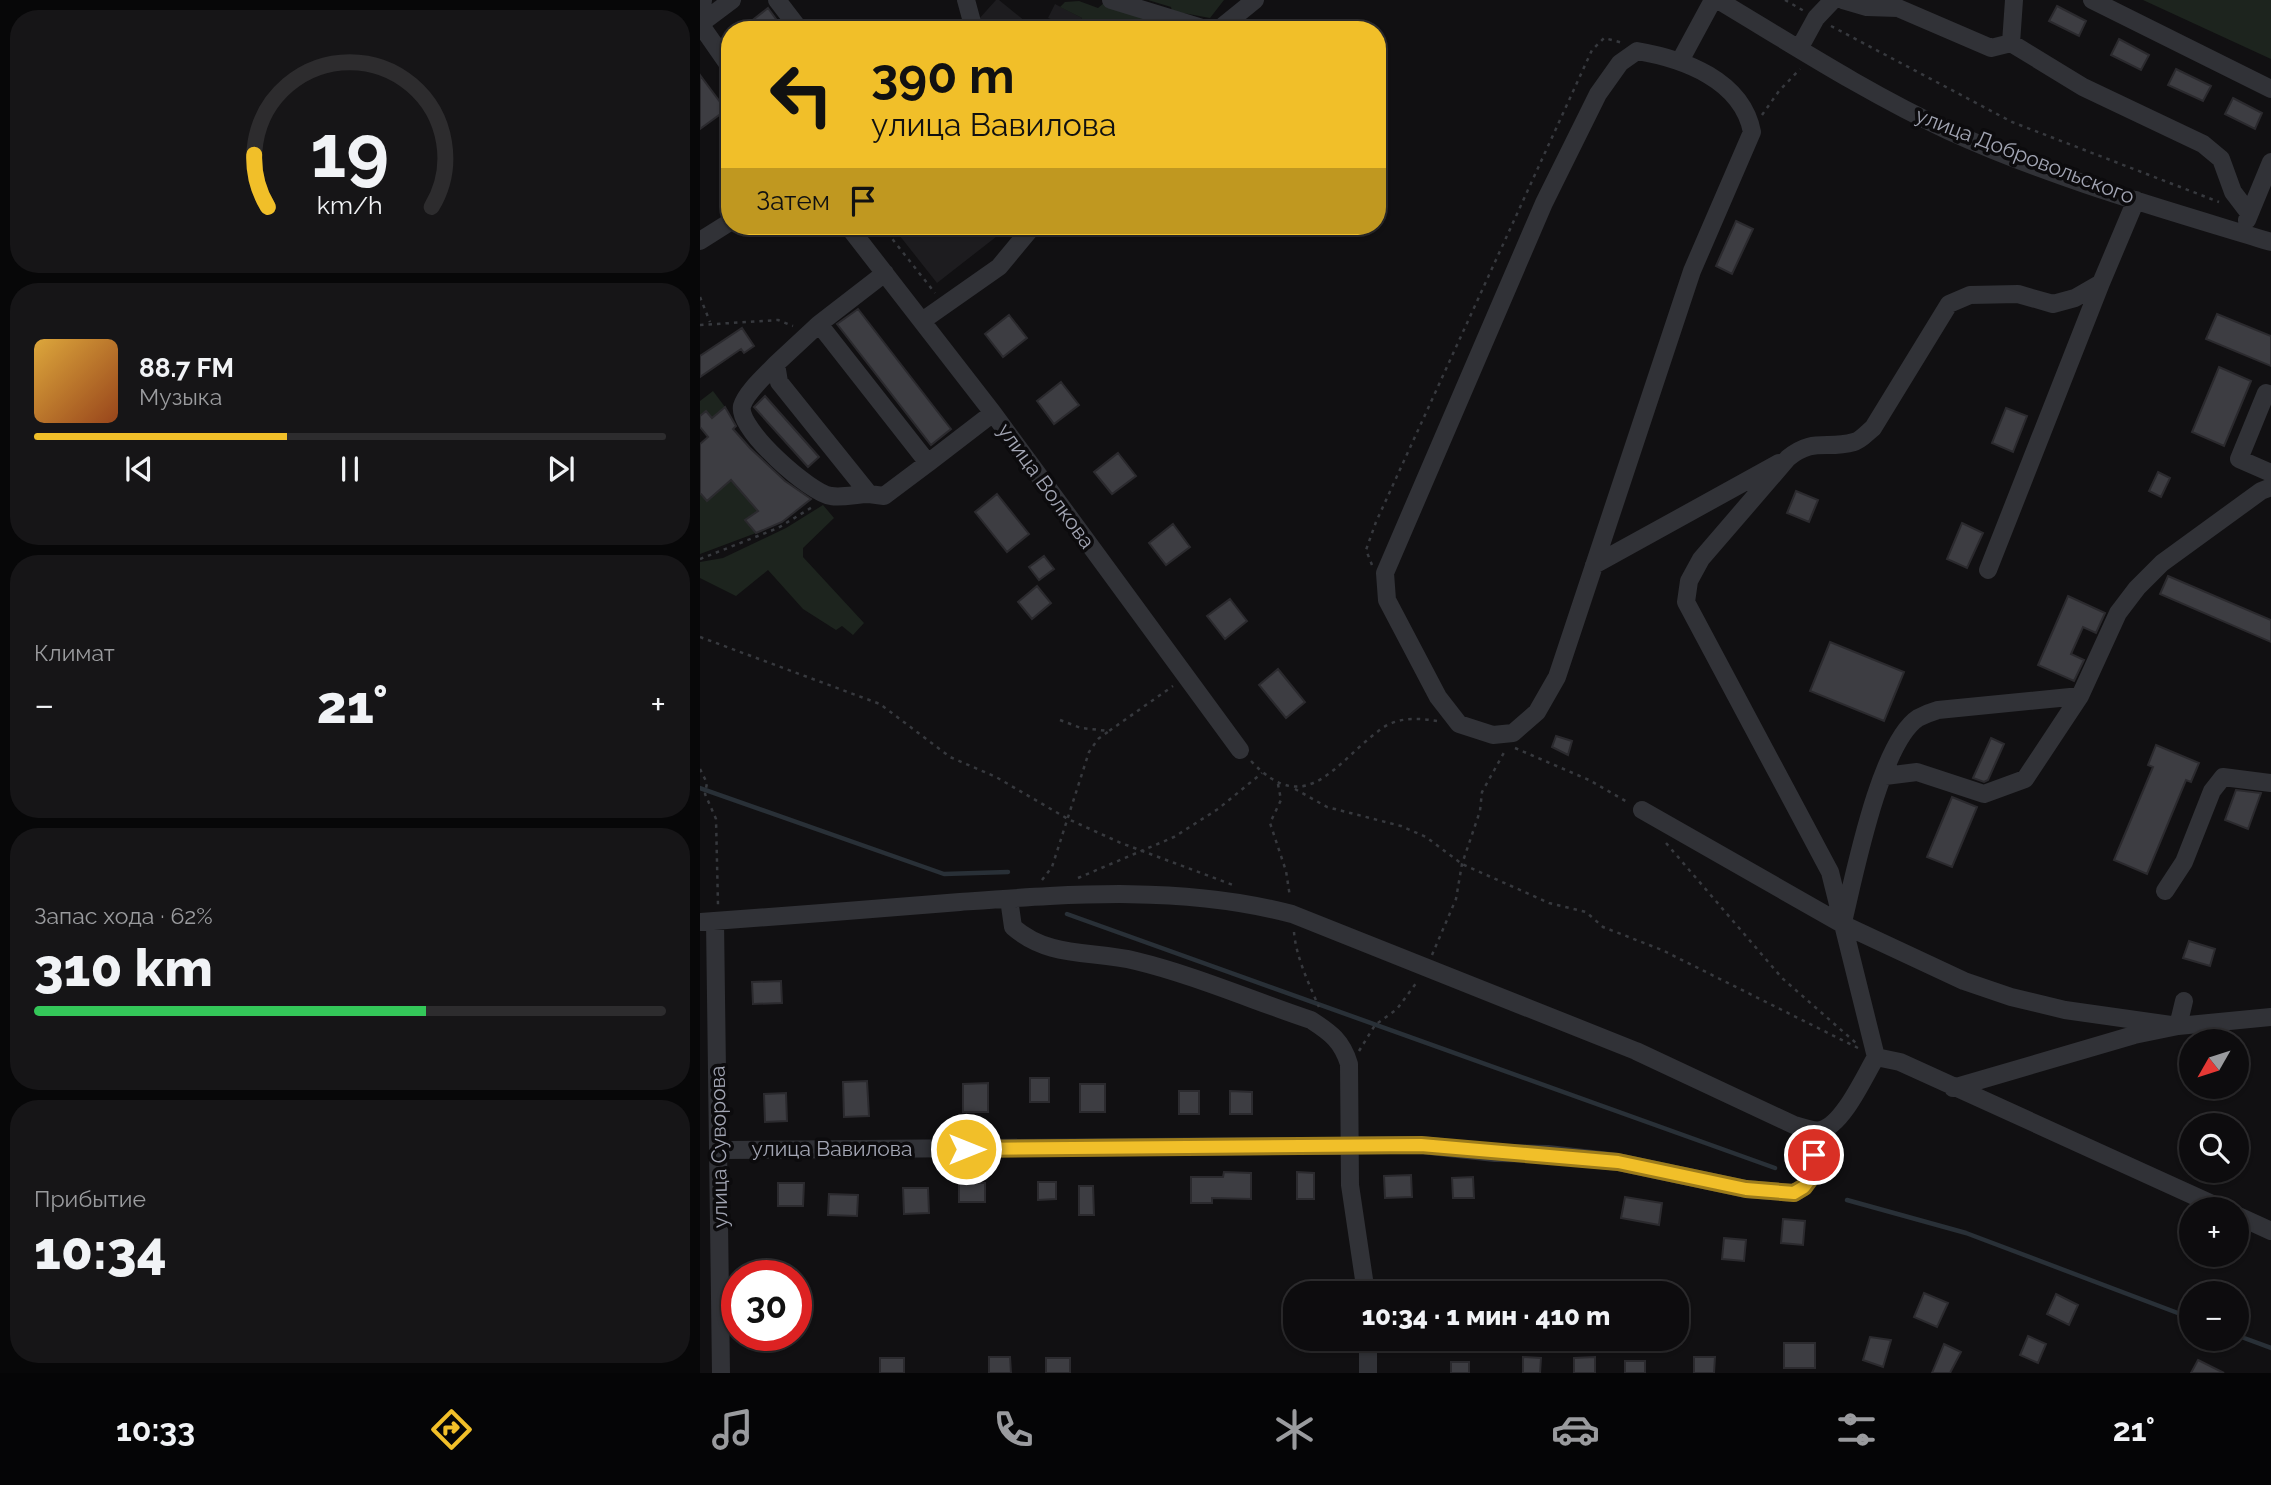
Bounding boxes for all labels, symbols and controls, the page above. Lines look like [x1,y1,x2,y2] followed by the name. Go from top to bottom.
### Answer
[871,47,1015,104] text: 390 m
[756,49,847,140] icon: left
[1912,102,2138,209] street label: улица Добровольского
[871,106,1116,143] text: улица Вавилова
[311,110,389,195] text: 19
[844,182,882,220] icon: arrive
[756,186,830,216] text: Затем
[317,190,383,220] text: km/h
[139,353,234,383] text: 88.7 FM
[139,383,222,410] text: Музыка
[993,418,1100,553] street label: улица Волкова
[120,450,158,488] icon: previous
[331,450,369,488] icon: pause
[542,450,580,488] icon: next
[34,639,115,666] text: Климат
[317,674,388,735] text: 21°
[34,682,54,727] text: −
[650,682,666,727] text: +
[34,902,213,929] text: Запас хода · 62%
[34,937,213,998] text: 310 km
[2179,1029,2249,1099] north arrow
[2179,1029,2249,1351] map controls
[705,1066,732,1228] street label: улица Суворова
[929,1112,1003,1186] position arrow
[2179,1113,2249,1183] button: search
[1784,1125,1844,1185] pin
[751,1136,913,1161] street label: улица Вавилова
[1795,1136,1833,1174] icon: arrive
[34,1185,146,1212] text: Прибытие
[2179,1197,2249,1267] button: +
[34,1220,167,1281] text: 10:34
[721,1260,812,1351] speed limit sign: 30
[2179,1281,2249,1351] button: −
[1362,1301,1610,1331] text: 10:34 · 1 мин · 410 m
[427,1405,476,1454] icon: directions
[708,1405,757,1454] icon: music
[989,1405,1038,1454] icon: phone
[1270,1405,1319,1454] icon: climate
[1551,1405,1600,1454] icon: car
[1832,1405,1881,1454] icon: filters
[116,1411,195,1448] text: 10:33
[2113,1411,2155,1448] text: 21°

